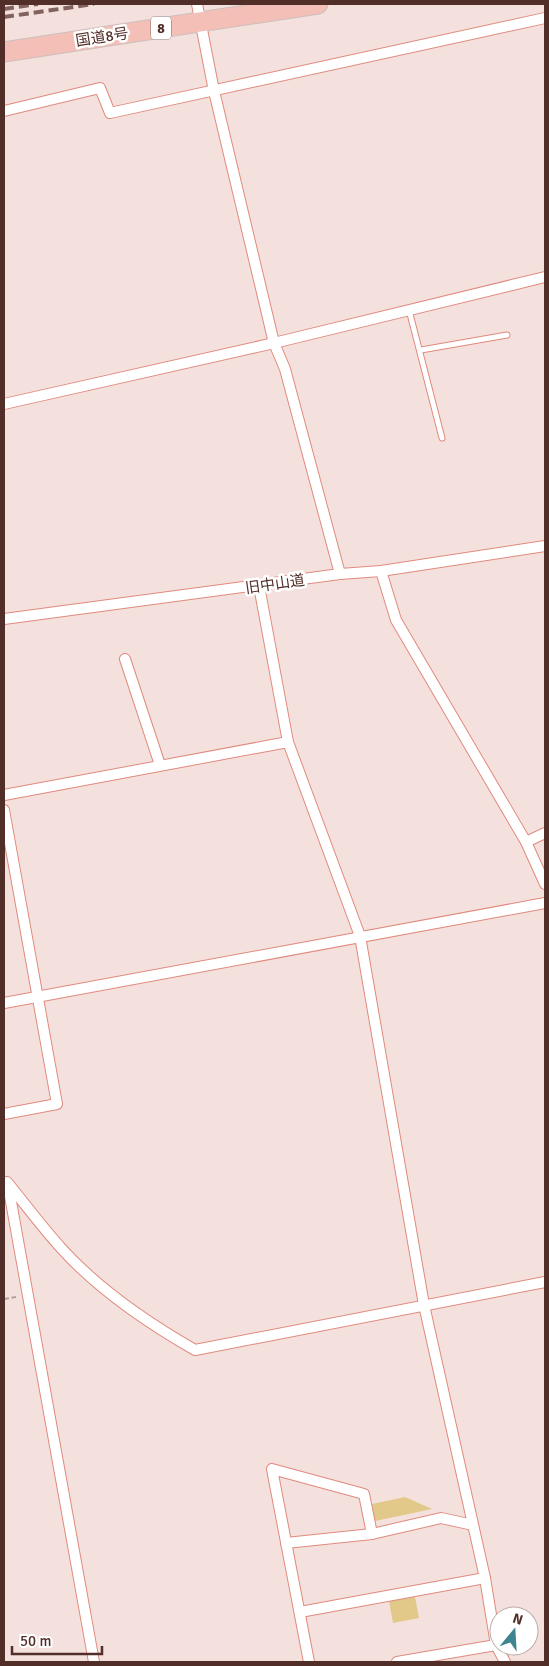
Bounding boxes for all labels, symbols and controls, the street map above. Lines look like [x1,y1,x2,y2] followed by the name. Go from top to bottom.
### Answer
[151,16,171,40] road number: 8
[74,24,130,50] street label: 国道8号
[244,571,306,597] street label: 旧中山道
[489,1606,539,1656] north arrow
[511,1610,525,1629] text: N
[12,1624,102,1656] scale bar
[20,1632,51,1650] text: 50 m

